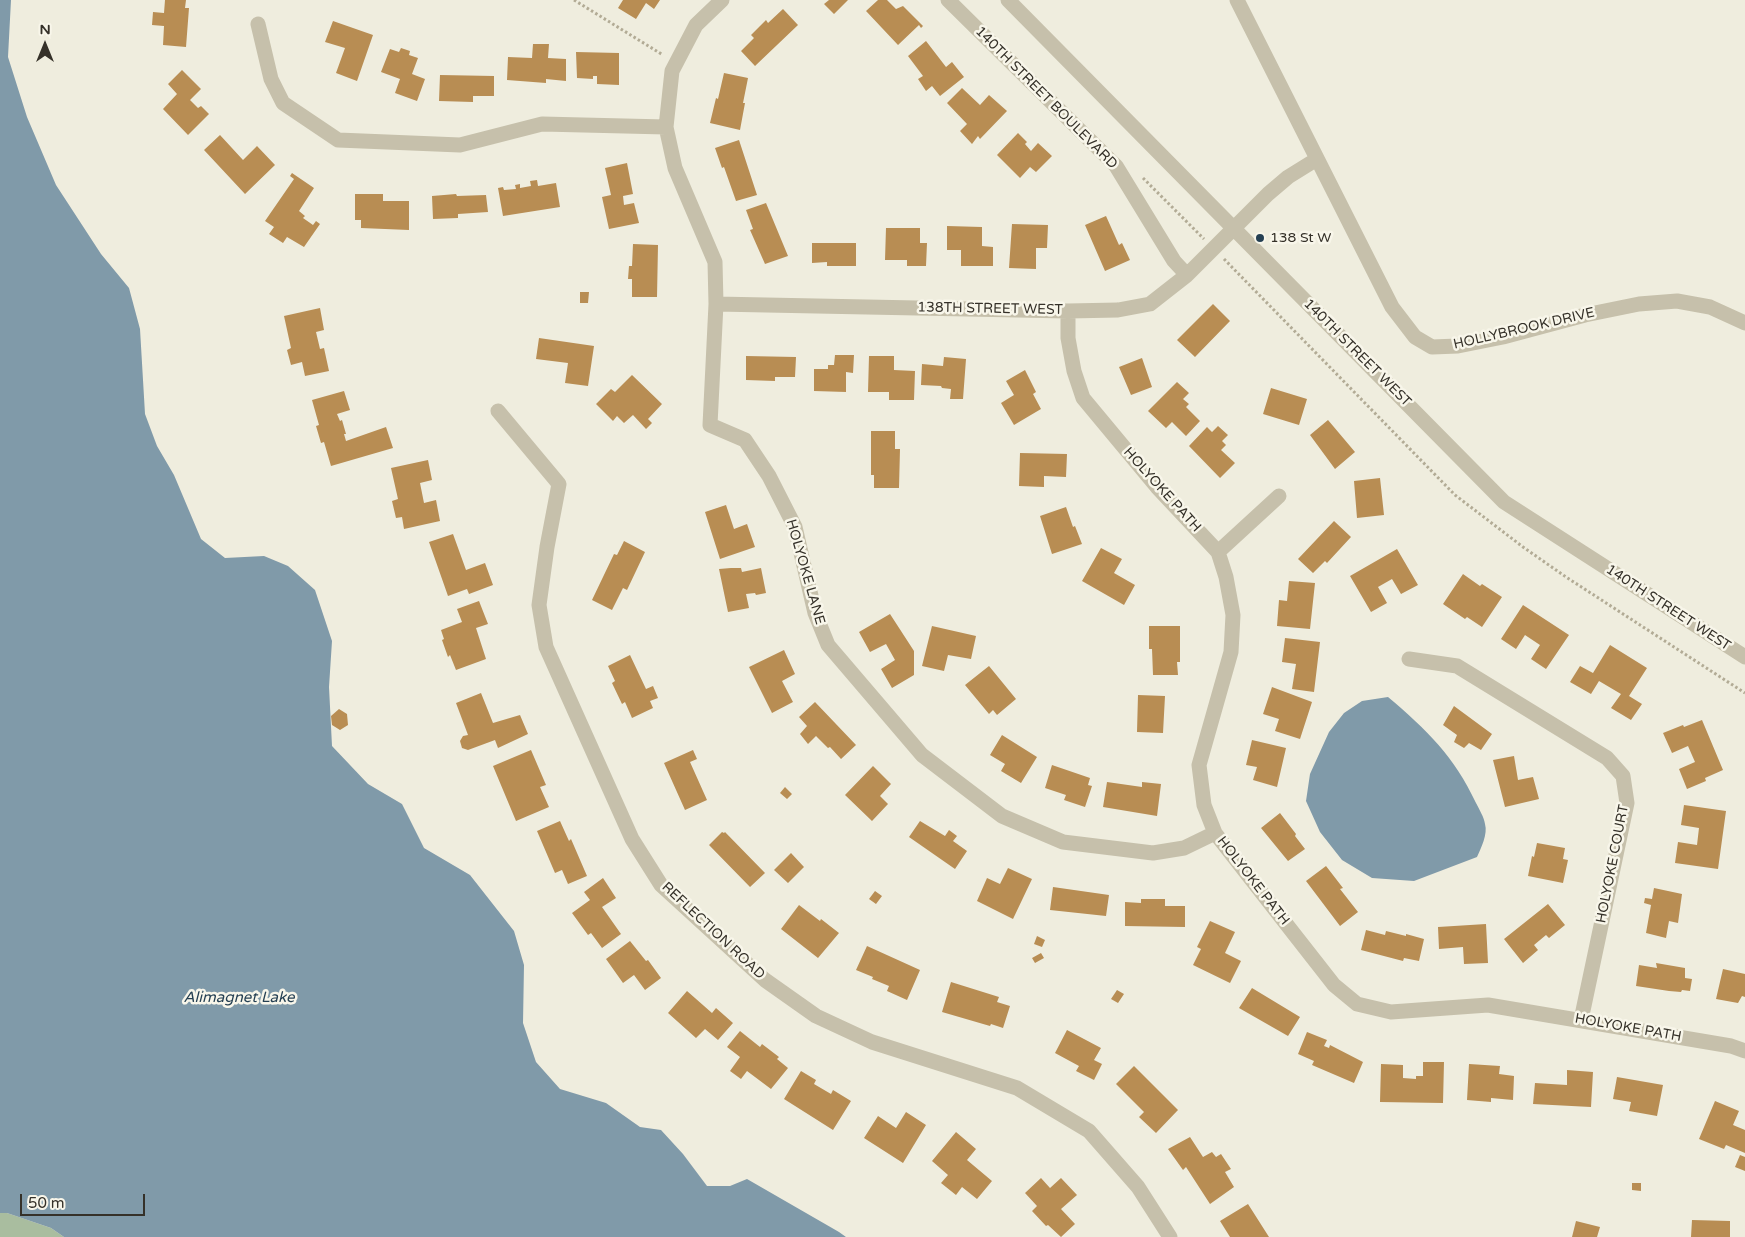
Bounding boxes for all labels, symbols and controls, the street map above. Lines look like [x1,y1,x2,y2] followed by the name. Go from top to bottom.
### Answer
[20,20,70,70] north arrow
[39,21,51,38] text: N
[971,23,1121,173] street label: 140TH STREET BOULEVARD
[1270,230,1331,246] place label: 138 St W
[1254,232,1266,244] marker: 138 St W
[1300,296,1414,410] street label: 140TH STREET WEST
[917,299,1063,319] street label: 138TH STREET WEST
[1452,305,1596,353] street label: HOLLYBROOK DRIVE
[1120,444,1204,536] street label: HOLYOKE PATH
[782,517,828,627] street label: HOLYOKE LANE
[1602,561,1734,655] street label: 140TH STREET WEST
[1593,803,1633,925] street label: HOLYOKE COURT
[1213,833,1293,929] street label: HOLYOKE PATH
[658,879,768,983] street label: REFLECTION ROAD
[183,989,295,1007] water label: Alimagnet Lake
[1573,1010,1683,1046] street label: HOLYOKE PATH
[22,1184,148,1216] scale bar
[28,1194,65,1212] text: 50 m

